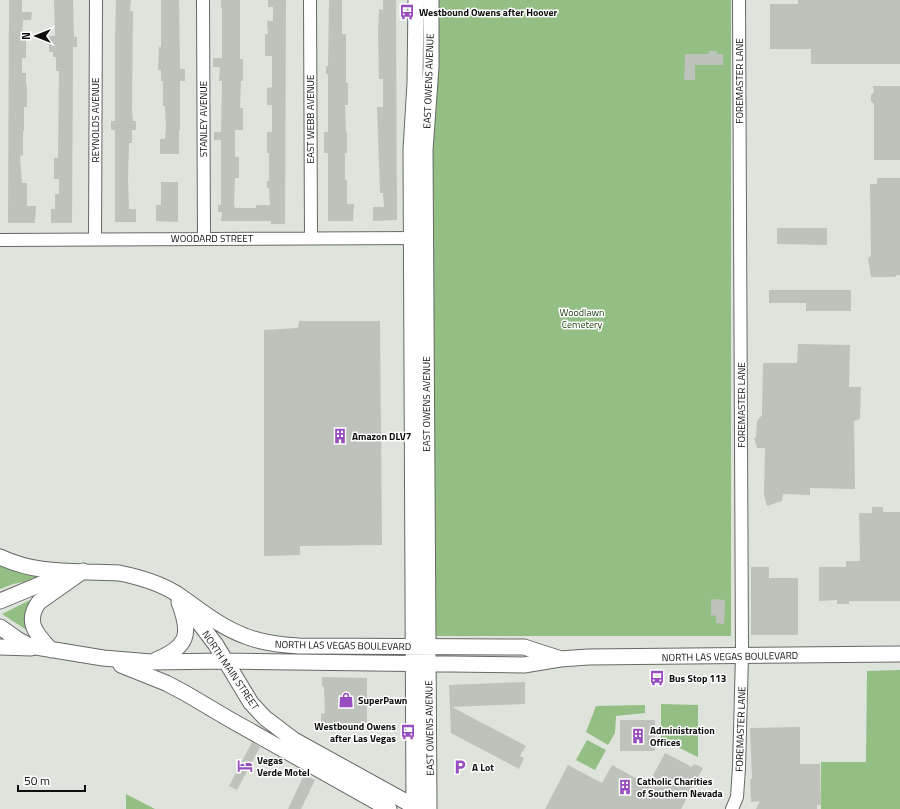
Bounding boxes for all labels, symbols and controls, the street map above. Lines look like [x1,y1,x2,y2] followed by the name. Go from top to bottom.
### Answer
[398,3,416,21] bus stop icon: Westbound Owens after Hoover
[419,5,557,20] place label: Westbound Owens after Hoover
[16,16,56,56] north arrow
[18,32,34,40] text: N
[419,33,438,129] street label: EAST OWENS AVENUE
[732,38,747,124] street label: FOREMASTER LANE
[303,74,318,163] street label: EAST WEBB AVENUE
[88,77,103,163] street label: REYNOLDS AVENUE
[196,80,211,157] street label: STANLEY AVENUE
[171,231,254,246] street label: WOODARD STREET
[560,305,604,332] park label: Woodlawn Cemetery
[419,356,434,452] street label: EAST OWENS AVENUE
[734,362,749,448] street label: FOREMASTER LANE
[331,427,349,445] building icon: Amazon DLV7
[352,429,411,444] place label: Amazon DLV7
[198,628,263,713] street label: NORTH MAIN STREET
[275,637,411,654] street label: NORTH LAS VEGAS BOULEVARD
[662,648,798,665] street label: NORTH LAS VEGAS BOULEVARD
[648,669,666,687] bus stop icon: Bus Stop 113
[669,671,726,686] place label: Bus Stop 113
[421,680,438,776] street label: EAST OWENS AVENUE
[732,686,750,772] street label: FOREMASTER LANE
[337,691,355,709] shop icon: SuperPawn
[358,693,407,708] place label: SuperPawn
[314,719,396,746] place label: Westbound Owens after Las Vegas
[399,723,417,741] bus stop icon: Westbound Owens after Las Vegas
[650,723,715,750] place label: Administration Offices
[629,727,647,745] building icon: Administration Offices
[257,753,310,780] place label: Vegas Verde Motel
[236,757,254,775] hotel icon: Vegas Verde Motel
[451,758,469,776] parking icon: A Lot
[472,760,494,775] place label: A Lot
[18,767,85,793] scale bar
[24,771,50,790] text: 50 m
[637,774,723,801] place label: Catholic Charities of Southern Nevada
[616,778,634,796] building icon: Catholic Charities of Southern Nevada

